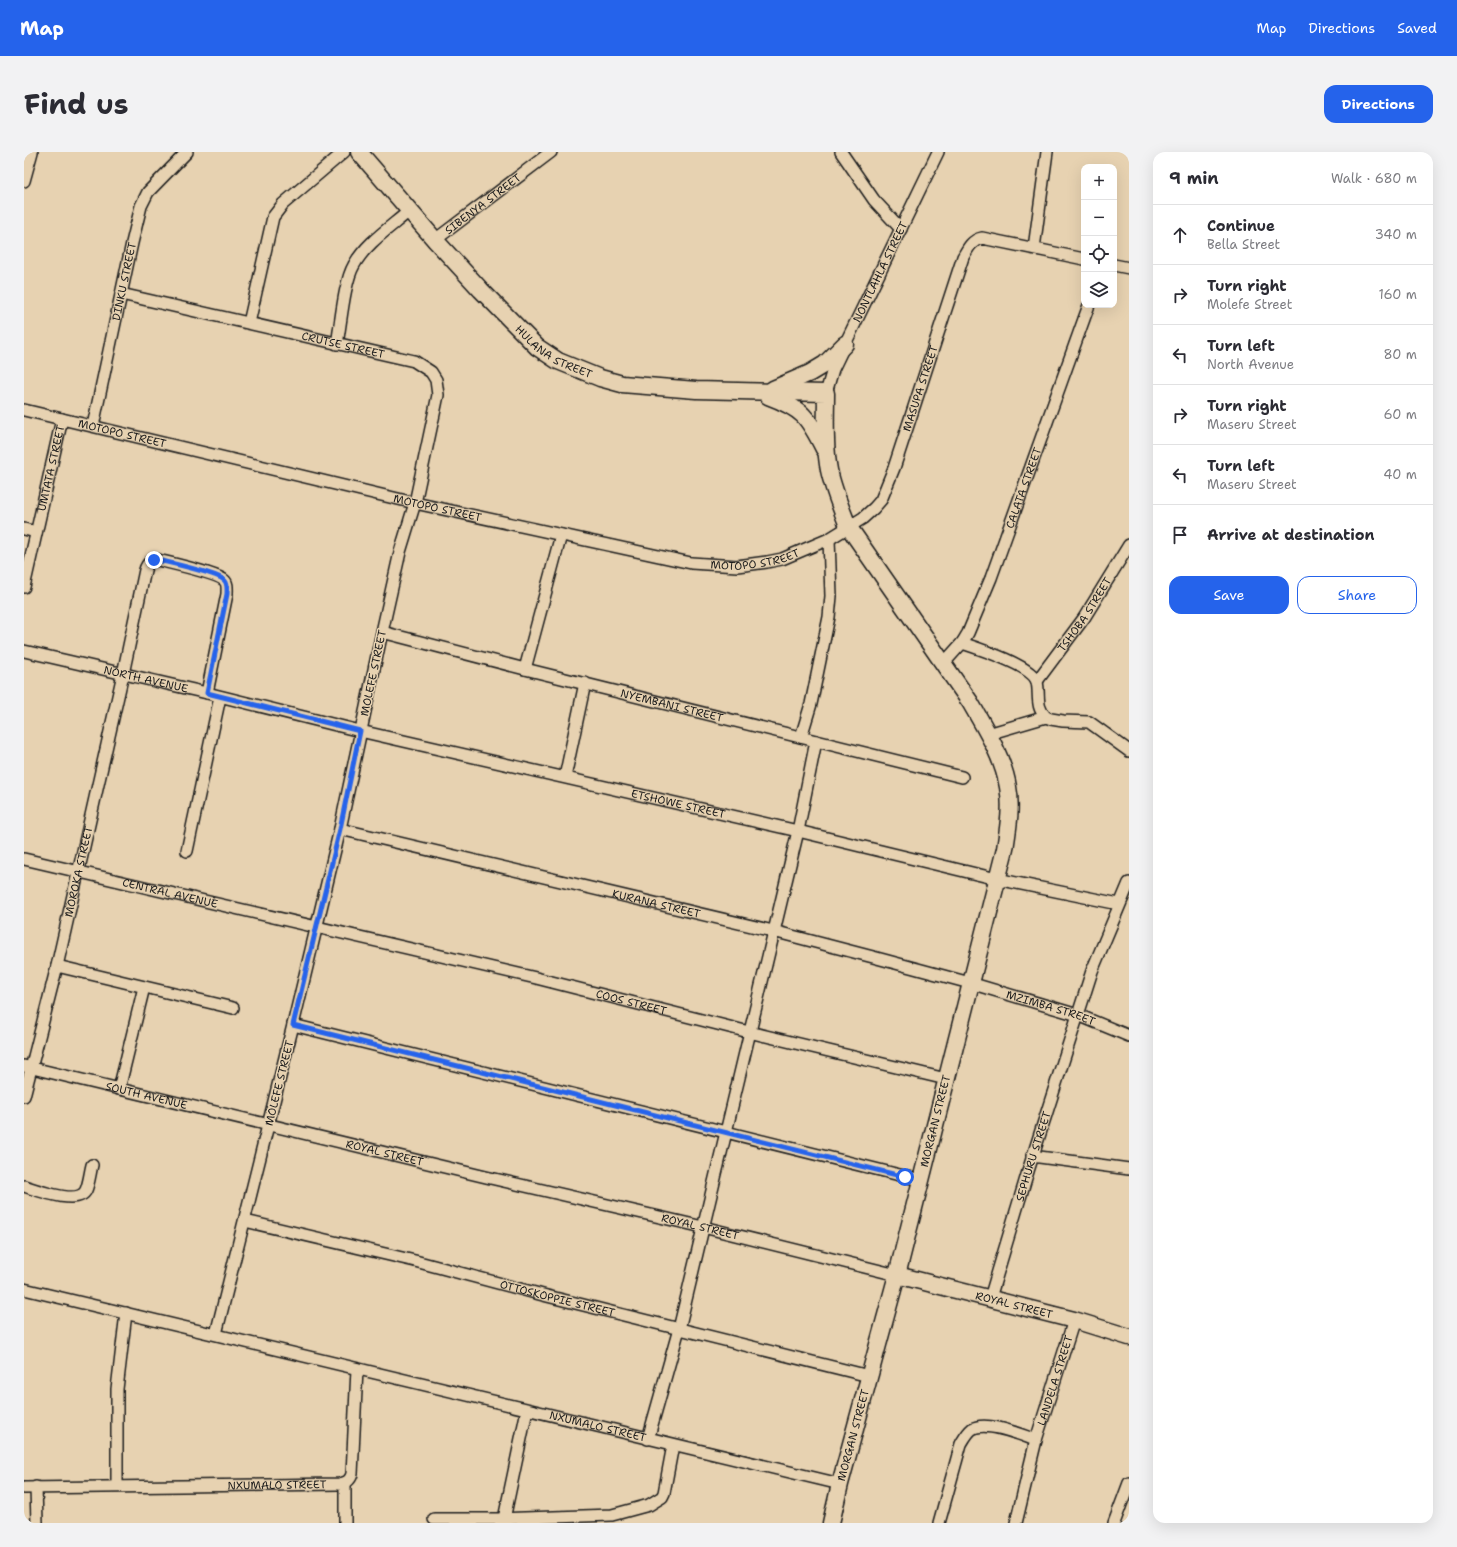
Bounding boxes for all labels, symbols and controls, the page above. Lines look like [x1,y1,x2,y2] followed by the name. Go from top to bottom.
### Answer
[20,16,64,41] text: Map
[1257,19,1287,37] text: Map
[1309,19,1375,37] text: Directions
[1397,19,1437,37] text: Saved
[24,85,129,123] text: Find us
[1324,85,1433,123] button: Directions
[1081,164,1117,308] map controls
[1081,164,1117,200] button: +
[1169,167,1219,189] text: 9 min
[442,170,524,238] street label: SIBENYA STREET
[1331,170,1417,187] text: Walk · 680 m
[1081,200,1117,236] button: −
[1207,216,1275,236] text: Continue
[850,219,911,325] street label: NONTLAHLA STREET
[1169,224,1191,246] icon: ahead
[1375,226,1417,243] text: 340 m
[1081,236,1117,272] button: locate
[1207,236,1280,253] text: Bella Street
[109,241,140,322] street label: DINKU STREET
[1081,272,1117,308] button: layers
[1207,276,1287,296] text: Turn right
[1169,284,1191,306] icon: right
[1379,286,1417,303] text: 160 m
[1207,296,1293,313] text: Molefe Street
[512,322,595,382] street label: HULANA STREET
[300,329,386,362] street label: CRUTSE STREET
[1207,336,1275,356] text: Turn left
[899,343,942,434] street label: MASUPA STREET
[1169,344,1191,366] icon: left
[1383,346,1417,363] text: 80 m
[1207,356,1294,373] text: North Avenue
[1207,396,1287,416] text: Turn right
[1169,404,1191,426] icon: right
[1384,406,1417,423] text: 60 m
[77,416,168,452] street label: MOTOPO STREET
[1207,416,1297,433] text: Maseru Street
[34,423,68,513] street label: UMTATA STREET
[1002,445,1045,531] street label: CALATA STREET
[1207,456,1275,476] text: Turn left
[1169,464,1191,486] icon: left
[1383,466,1417,483] text: 40 m
[1207,476,1297,493] text: Maseru Street
[392,491,483,525] street label: MOTOPO STREET
[1169,524,1191,546] icon: arrive
[1207,525,1375,545] text: Arrive at destination
[710,545,802,574] street label: MOTOPO STREET
[145,551,163,569] route end
[1055,574,1115,655] street label: TSHOBA STREET
[1169,576,1289,614] button: Save
[1297,576,1417,614] button: Share
[357,628,390,718] street label: MOLEFE STREET
[102,663,189,696] street label: NORTH AVENUE
[619,686,725,726] street label: NYEMBANI STREET
[630,786,727,822] street label: ETSHOWE STREET
[61,824,96,919] street label: MOROKA STREET
[121,875,219,912] street label: CENTRAL AVENUE
[611,886,702,922] street label: KURANA STREET
[594,986,668,1019] street label: COOS STREET
[1004,987,1098,1029] street label: MZIMBA STREET
[262,1038,297,1128] street label: MOLEFE STREET
[917,1073,954,1169] street label: MORGAN STREET
[104,1079,189,1113] street label: SOUTH AVENUE
[1012,1109,1055,1203] street label: SEPHURU STREET
[344,1137,425,1170] street label: ROYAL STREET
[896,1168,914,1186] route start
[660,1211,741,1244] street label: ROYAL STREET
[498,1277,617,1321] street label: OTTOSKOPPIE STREET
[974,1288,1055,1322] street label: ROYAL STREET
[1034,1333,1077,1428] street label: LANDELA STREET
[834,1387,873,1483] street label: MORGAN STREET
[548,1408,648,1445] street label: NXUMALO STREET
[227,1477,327,1493] street label: NXUMALO STREET

